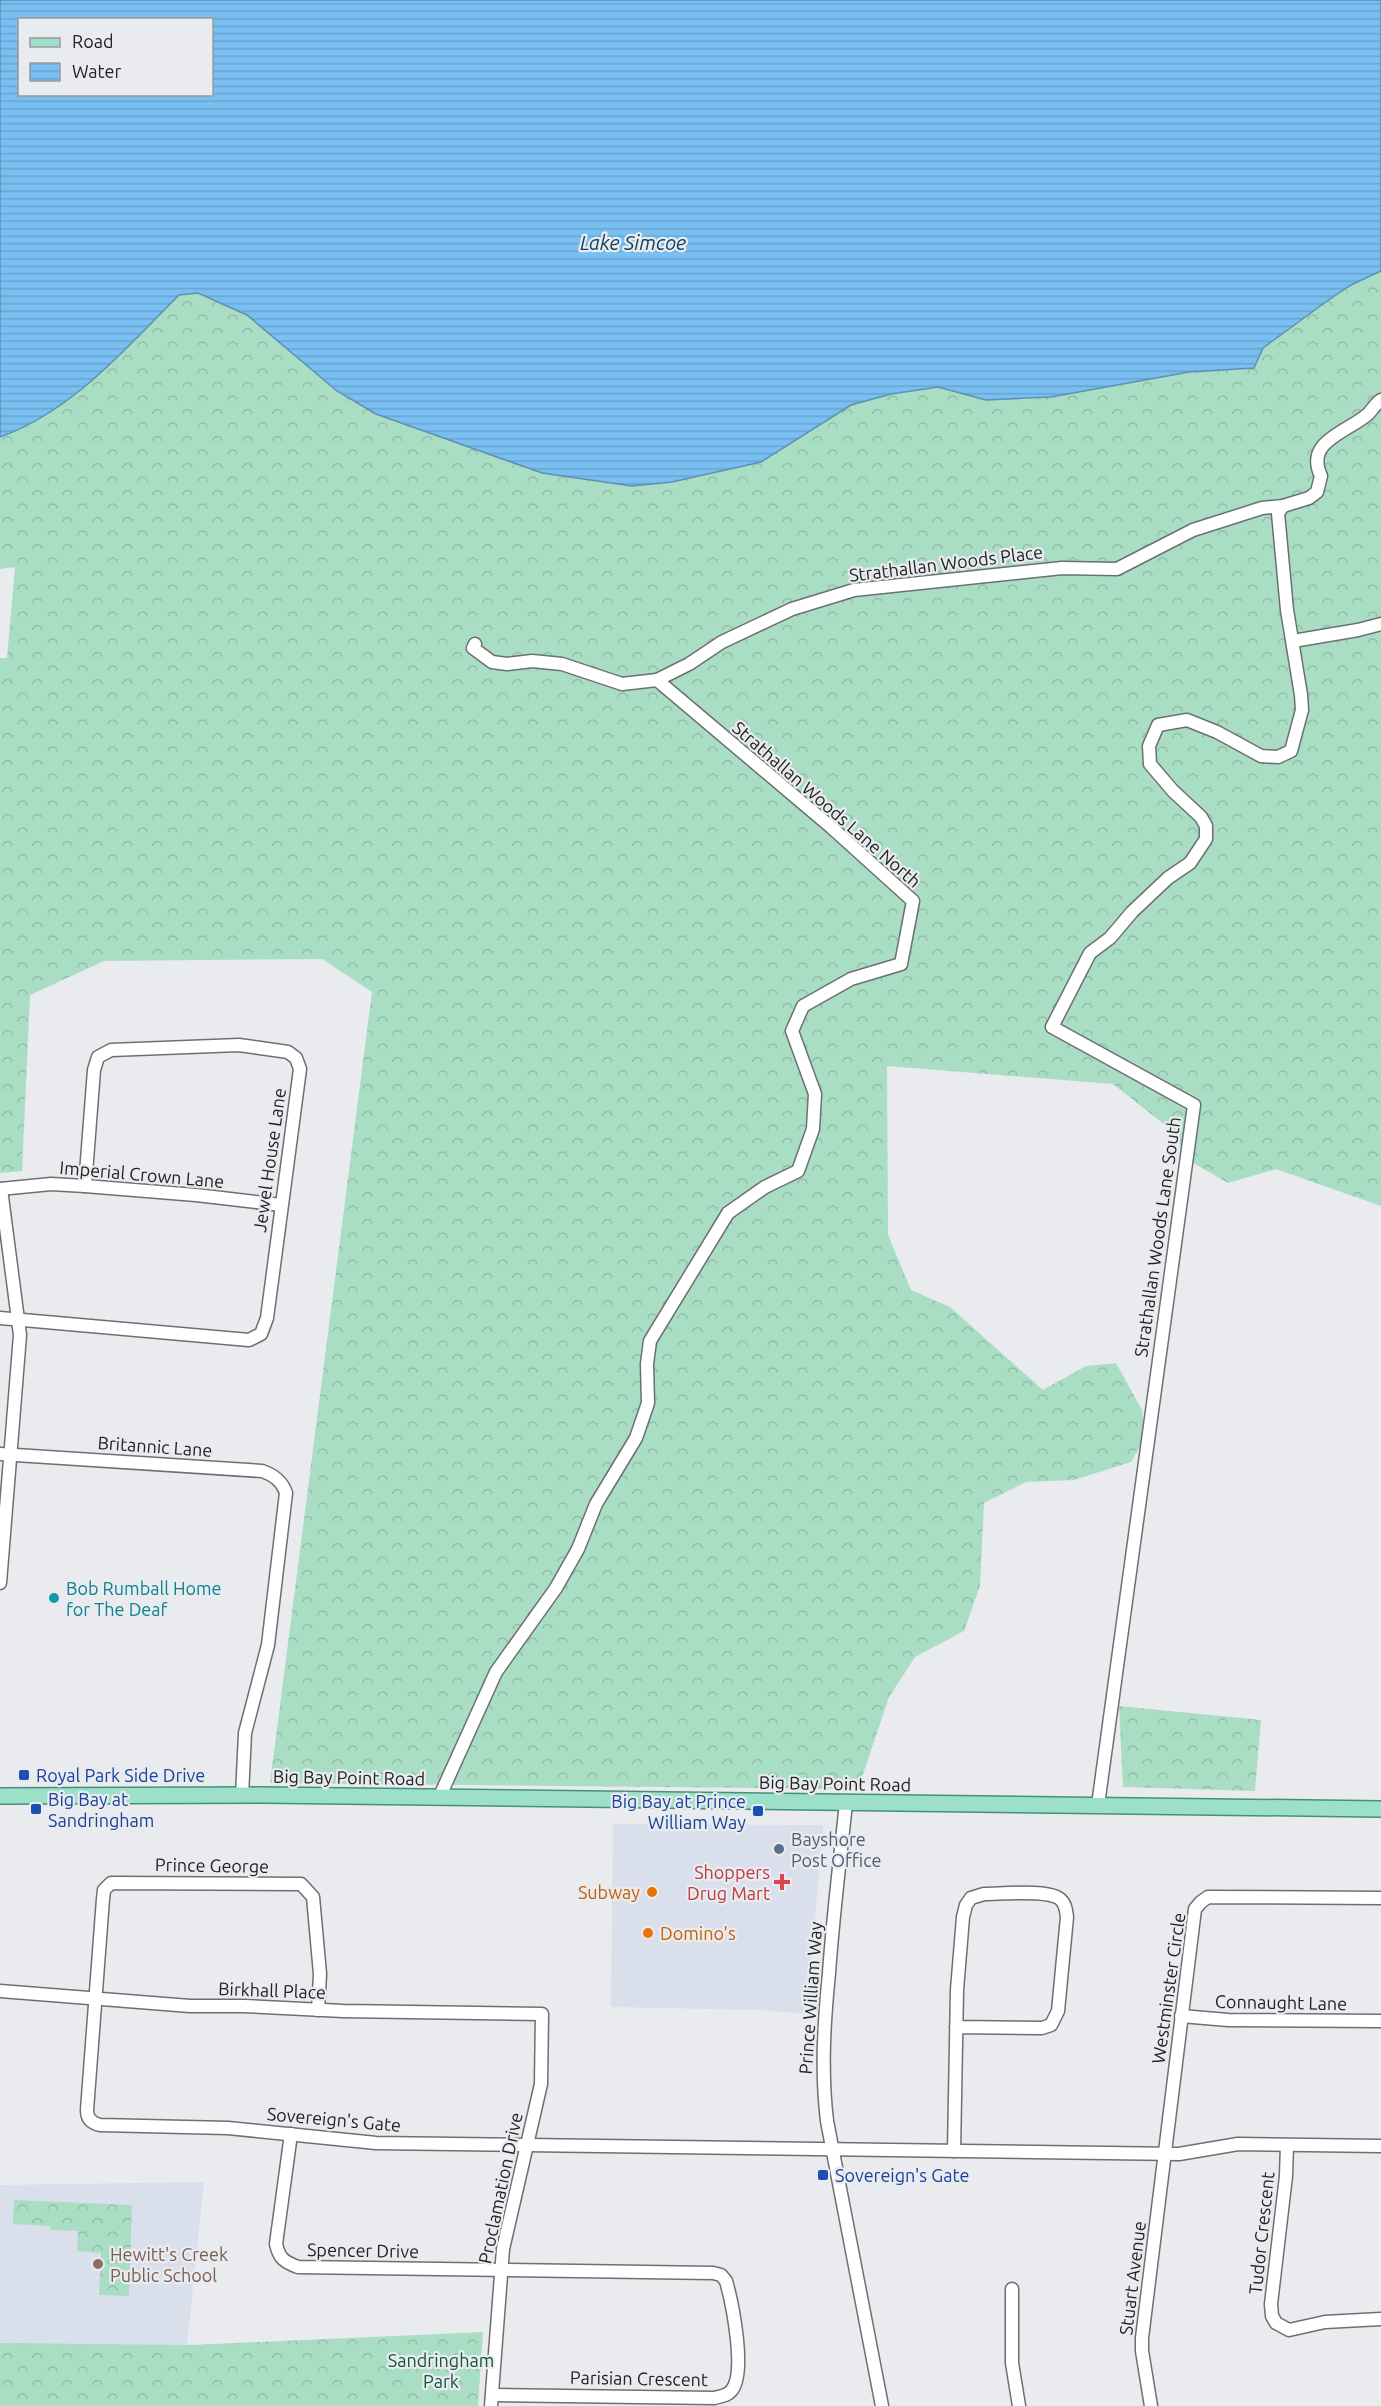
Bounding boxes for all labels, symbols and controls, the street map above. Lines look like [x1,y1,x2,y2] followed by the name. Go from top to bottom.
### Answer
[18,18,213,96] legend
[72,31,114,51] text: Road
[72,61,122,81] text: Water
[580,231,686,254] water label: Lake Simcoe
[848,541,1044,585] street label: Strathallan Woods Place
[729,717,925,891] street label: Strathallan Woods Lane North
[249,1087,289,1233] street label: Jewel House Lane
[1130,1116,1184,1358] street label: Strathallan Woods Lane South
[59,1157,225,1191] street label: Imperial Crown Lane
[97,1432,213,1460] street label: Britannic Lane
[66,1578,222,1619] place label: Bob Rumball Home for The Deaf
[47,1591,61,1605] marker: Bob Rumball Home for The Deaf
[36,1765,205,1785] place label: Royal Park Side Drive
[273,1766,425,1788] street label: Big Bay Point Road
[17,1768,31,1782] marker: Royal Park Side Drive
[759,1772,911,1794] street label: Big Bay Point Road
[48,1789,154,1830] place label: Big Bay at Sandringham
[611,1791,746,1832] place label: Big Bay at Prince William Way
[29,1802,43,1816] marker: Big Bay at Sandringham
[751,1804,765,1818] marker: Big Bay at Prince William Way
[791,1829,881,1870] place label: Bayshore Post Office
[772,1842,786,1856] marker: Bayshore Post Office
[155,1854,269,1876] street label: Prince George
[687,1862,770,1903] place label: Shoppers Drug Mart
[775,1875,789,1889] marker: Shoppers Drug Mart
[578,1882,640,1902] place label: Subway
[645,1885,659,1899] marker: Subway
[1147,1911,1189,2065] street label: Westminster Circle
[795,1921,825,2075] street label: Prince William Way
[660,1923,736,1943] place label: Domino's
[641,1926,655,1940] marker: Domino's
[218,1978,326,2002] street label: Birkhall Place
[1215,1991,1347,2013] street label: Connaught Lane
[266,2103,402,2135] street label: Sovereign's Gate
[474,2111,526,2265] street label: Proclamation Drive
[835,2165,969,2185] place label: Sovereign's Gate
[816,2168,830,2182] marker: Sovereign's Gate
[1245,2171,1277,2295] street label: Tudor Crescent
[1115,2220,1149,2336] street label: Stuart Avenue
[307,2239,419,2261] street label: Spencer Drive
[110,2244,228,2285] place label: Hewitt's Creek Public School
[91,2257,105,2271] marker: Hewitt's Creek Public School
[388,2350,494,2391] park label: Sandringham Park
[570,2367,708,2389] street label: Parisian Crescent

